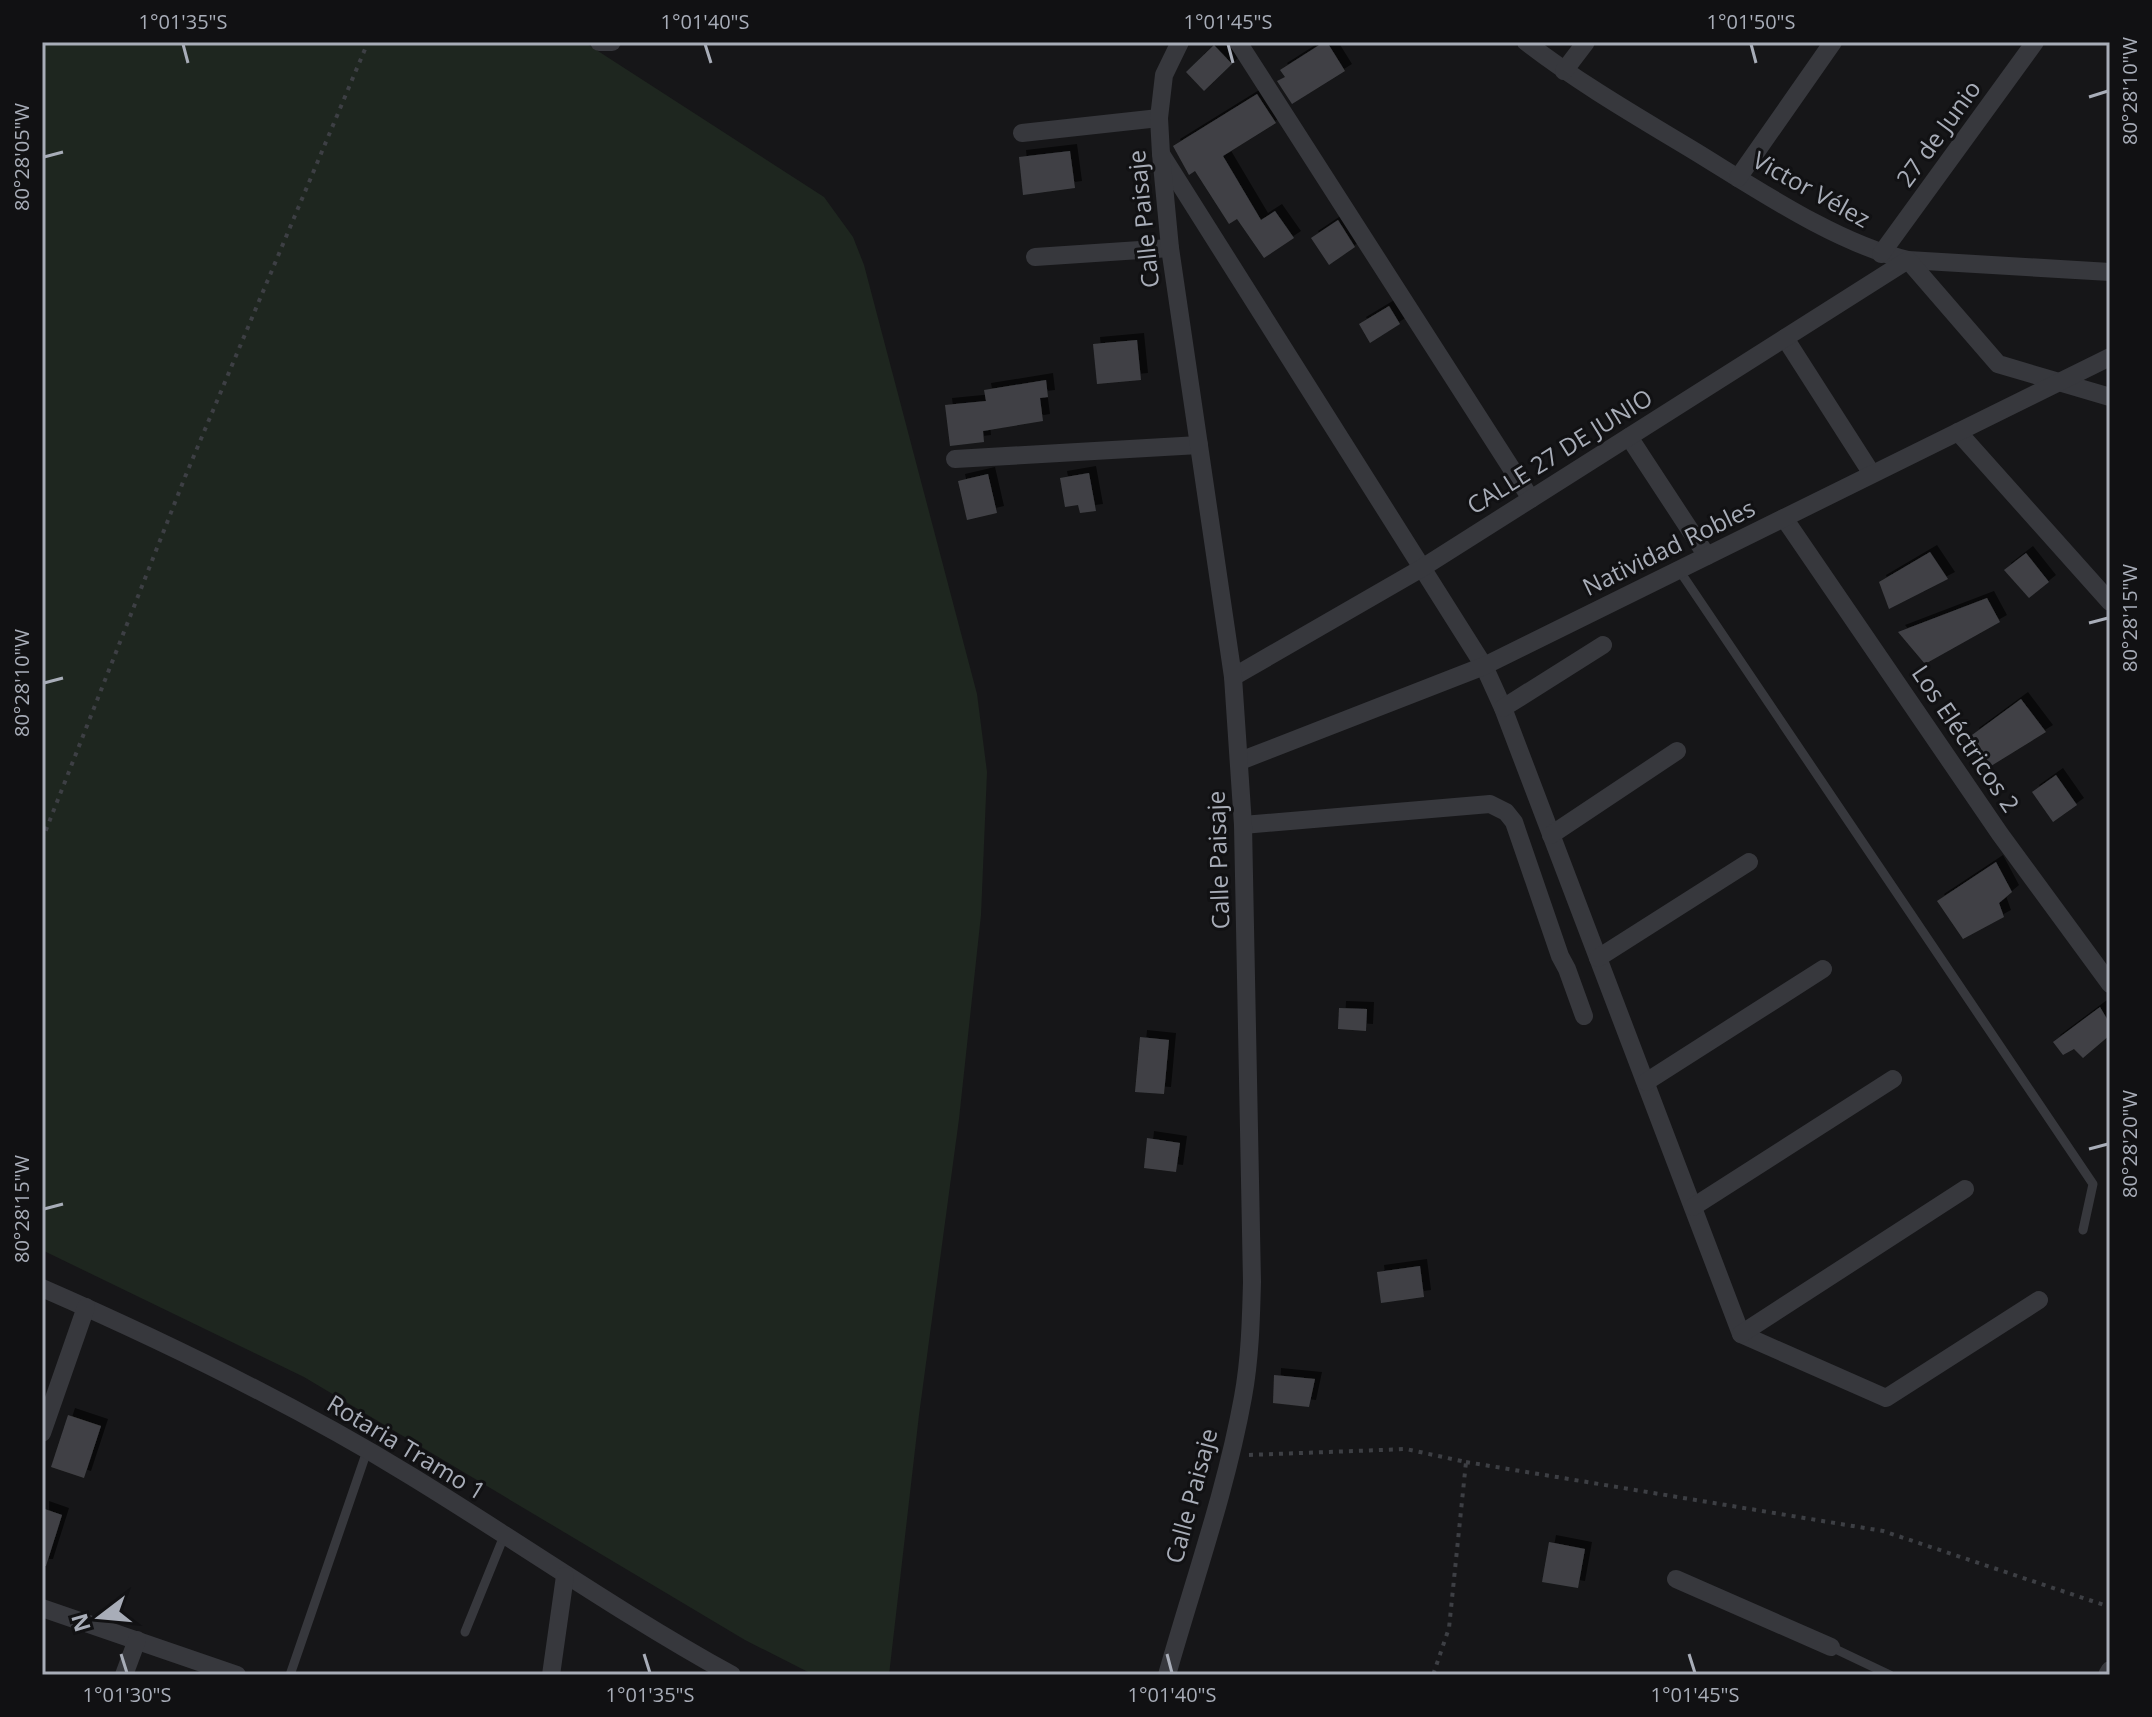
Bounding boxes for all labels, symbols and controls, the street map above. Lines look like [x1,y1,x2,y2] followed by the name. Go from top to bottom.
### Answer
[138,8,228,35] text: 1°01'35"S
[660,8,750,35] text: 1°01'40"S
[1183,8,1273,35] text: 1°01'45"S
[1706,8,1796,35] text: 1°01'50"S
[2116,36,2143,145] text: 80°28'10"W
[1888,73,1988,193] street label: 27 de Junio
[8,102,35,211] text: 80°28'05"W
[1747,143,1876,235] street label: Victor Vélez
[1119,149,1166,290] street label: Calle Paisaje
[1460,380,1658,521] street label: CALLE 27 DE JUNIO
[1577,491,1760,603] street label: Natividad Robles
[2116,563,2143,672] text: 80°28'15"W
[8,628,35,737] text: 80°28'10"W
[1905,658,2028,818] street label: Los Eléctricos 2
[1199,790,1236,930] street label: Calle Paisaje
[2116,1089,2143,1198] text: 80°28'20"W
[8,1154,35,1263] text: 80°28'15"W
[321,1386,492,1507] street label: Rotaria Tramo 1
[1157,1424,1224,1567] street label: Calle Paisaje
[60,1577,140,1657] north arrow
[63,1610,97,1636] text: N
[82,1681,172,1708] text: 1°01'30"S
[605,1681,695,1708] text: 1°01'35"S
[1127,1681,1217,1708] text: 1°01'40"S
[1650,1681,1740,1708] text: 1°01'45"S

